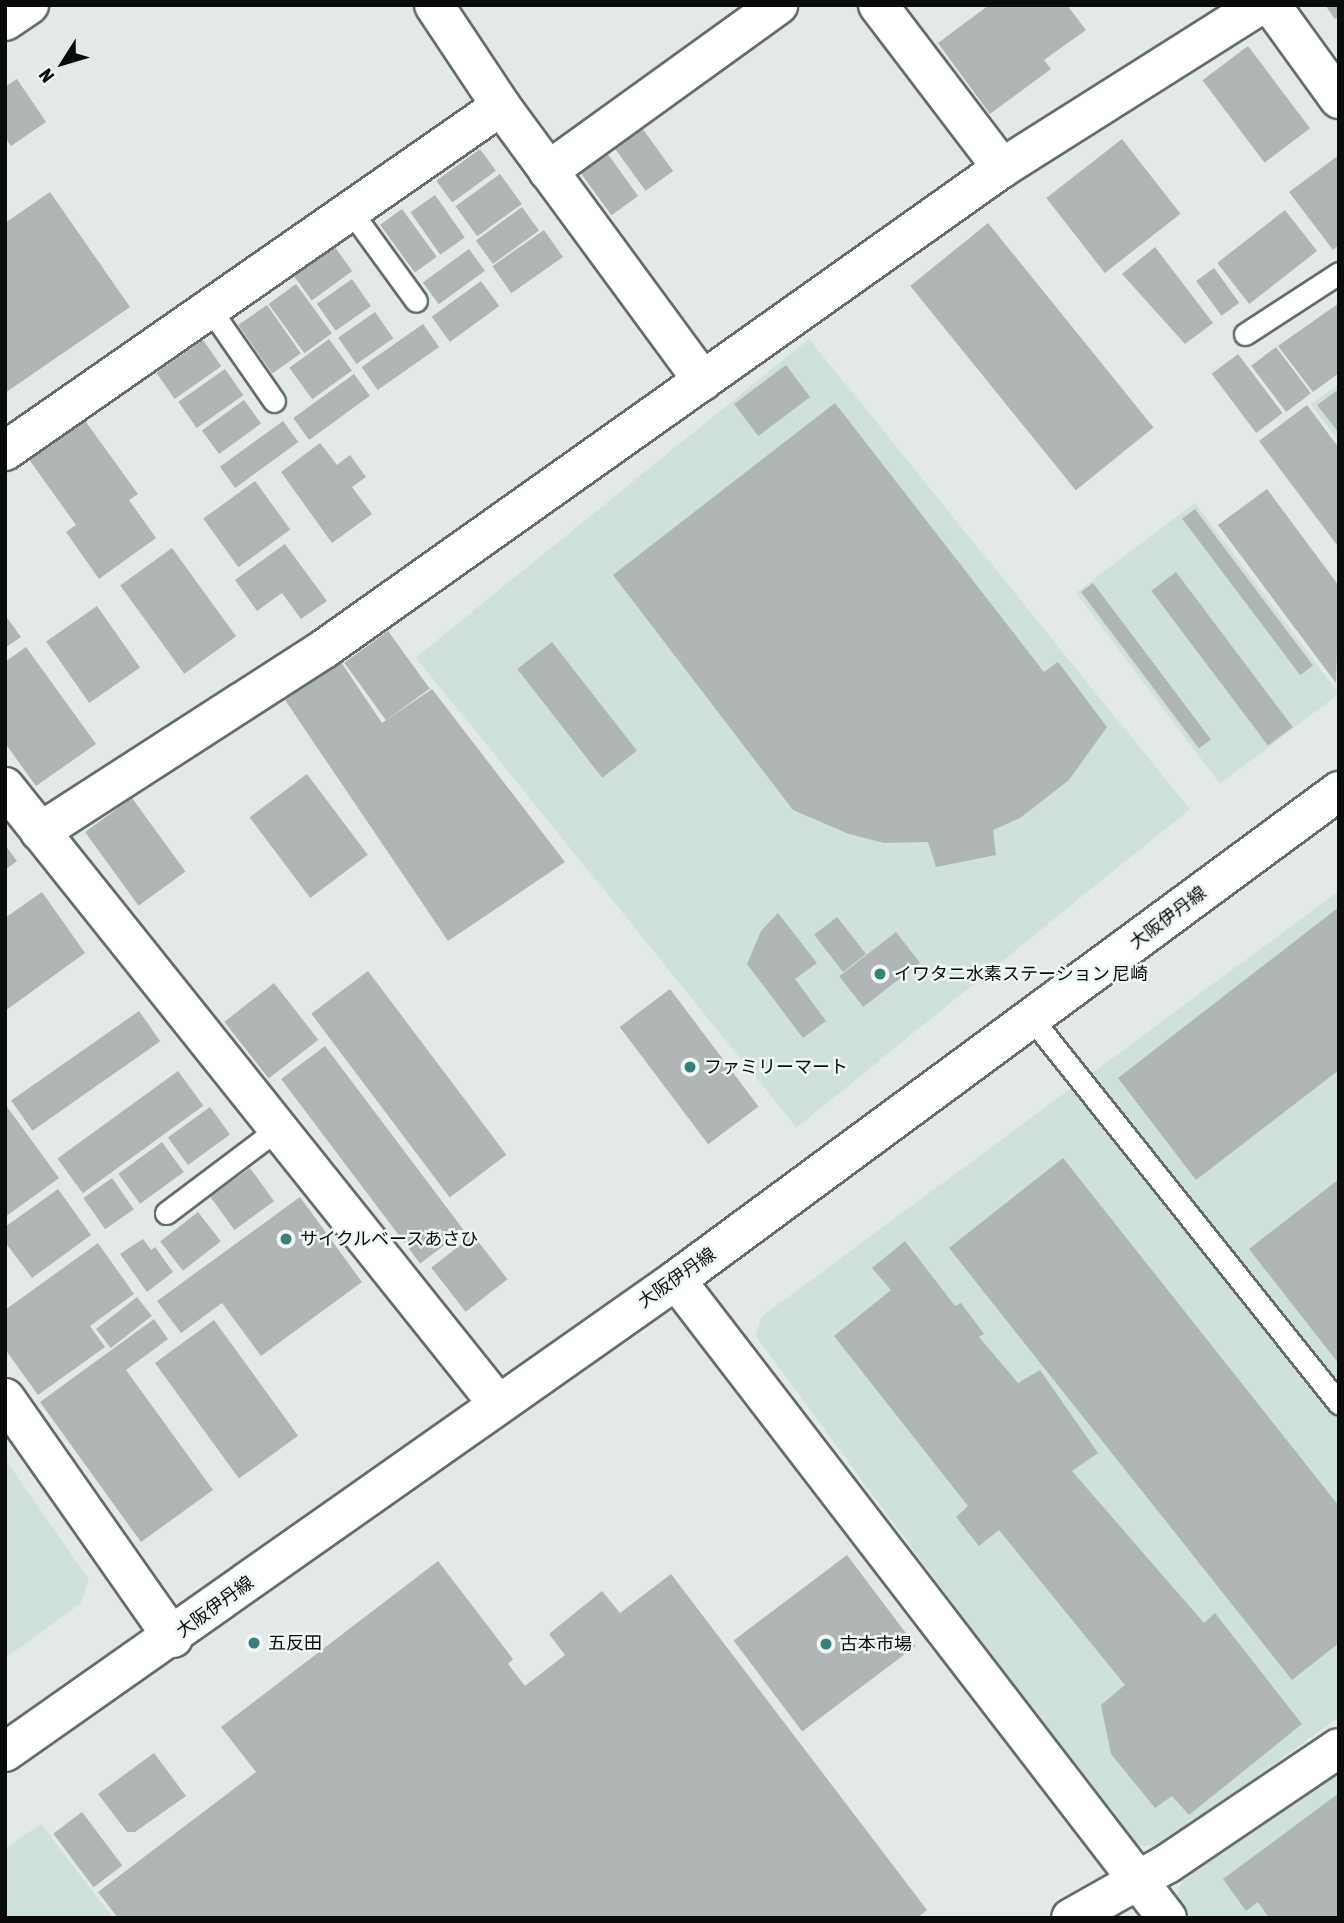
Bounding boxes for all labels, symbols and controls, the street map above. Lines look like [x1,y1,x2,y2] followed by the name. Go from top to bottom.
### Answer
[28,28,98,98] north arrow
[34,65,58,87] text: N
[1126,882,1210,954] street label: 大阪伊丹線
[894,963,1148,985] place label: イワタニ水素ステーション 尼崎
[872,966,888,982] marker: イワタニ水素ステーション 尼崎
[704,1056,848,1078] place label: ファミリーマート
[682,1059,698,1075] marker: ファミリーマート
[300,1228,480,1250] place label: サイクルベースあさひ
[278,1231,294,1247] marker: サイクルベースあさひ
[634,1243,720,1313] street label: 大阪伊丹線
[172,1572,258,1642] street label: 大阪伊丹線
[268,1632,322,1654] place label: 五反田
[840,1633,912,1655] place label: 古本市場
[246,1635,262,1651] marker: 五反田
[818,1636,834,1652] marker: 古本市場

